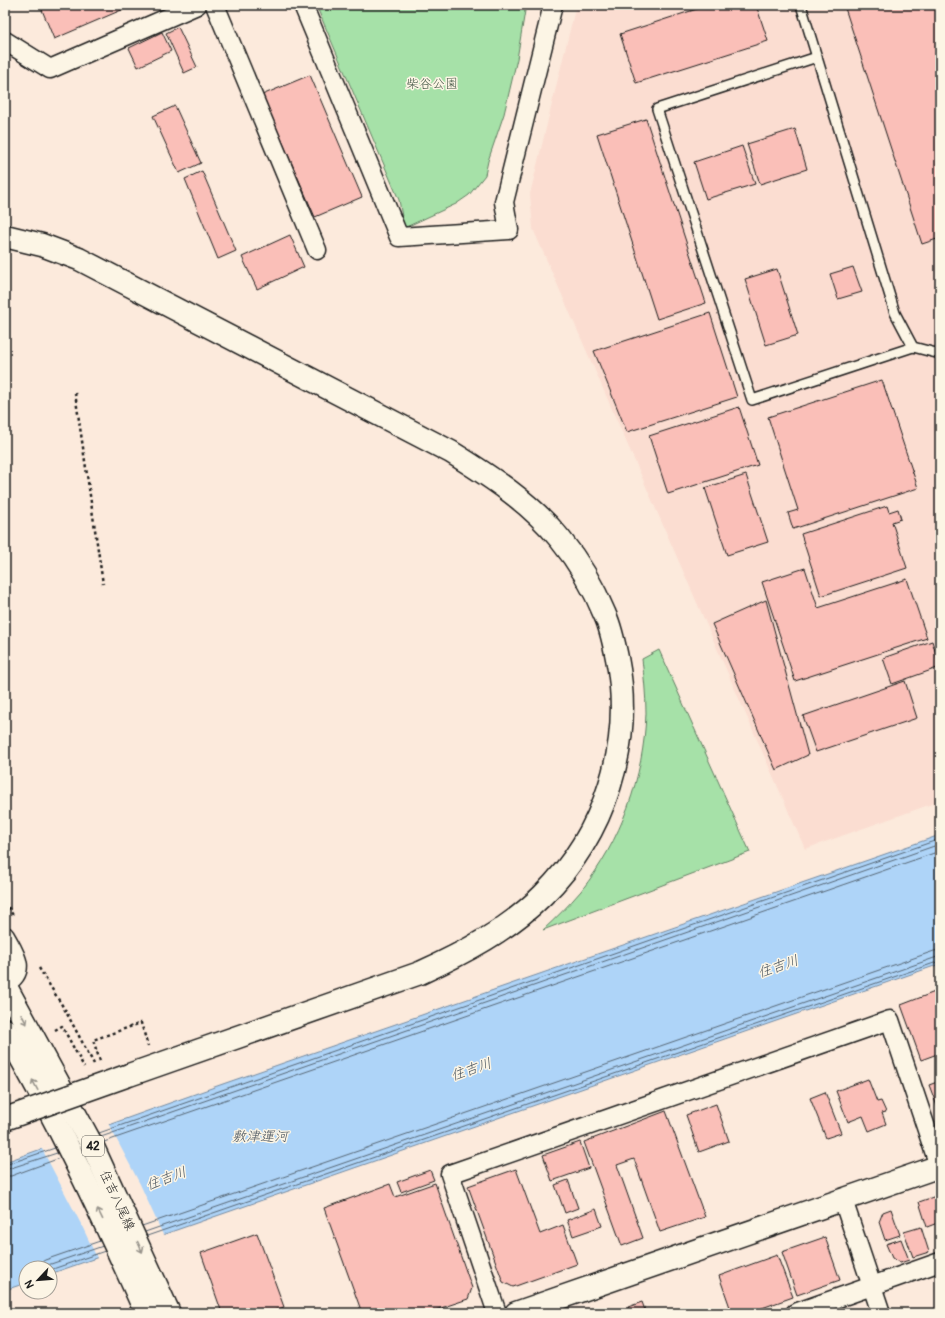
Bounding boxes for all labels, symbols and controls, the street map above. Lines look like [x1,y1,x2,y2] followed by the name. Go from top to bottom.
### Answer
[406,76,458,92] park label: 柴谷公園
[756,952,801,981] water label: 住吉川
[20,1013,28,1025] one-way arrow
[449,1055,494,1084] water label: 住吉川
[31,1079,39,1091] one-way arrow
[232,1128,290,1145] water label: 敷津運河
[82,1136,104,1156] road number: 42
[144,1163,189,1194] water label: 住吉川
[96,1168,138,1234] street label: 住吉八尾線
[96,1208,103,1220] one-way arrow
[137,1241,144,1253] one-way arrow
[18,1260,58,1300] north arrow
[22,1277,37,1290] text: N

